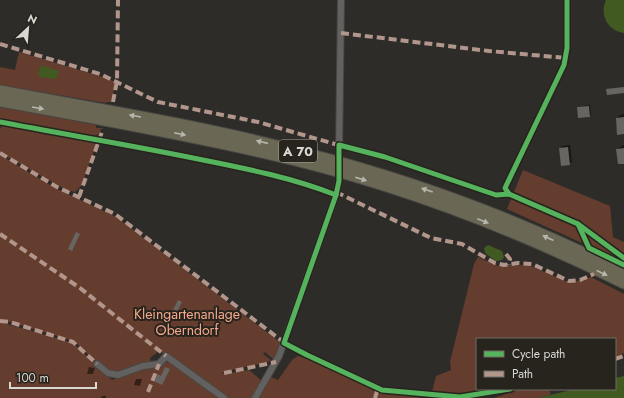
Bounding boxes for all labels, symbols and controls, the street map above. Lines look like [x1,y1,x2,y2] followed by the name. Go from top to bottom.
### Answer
[8,8,48,48] north arrow
[25,10,40,28] text: N
[32,105,44,111] one-way arrow
[128,112,141,118] one-way arrow
[174,132,186,138] one-way arrow
[256,139,268,145] one-way arrow
[279,140,317,162] road number: A 70
[355,176,367,182] one-way arrow
[420,187,432,193] one-way arrow
[478,218,489,224] one-way arrow
[541,234,553,240] one-way arrow
[596,270,608,276] one-way arrow
[134,304,240,340] park label: Kleingartenanlage Oberndorf
[476,338,616,390] legend
[512,345,565,363] text: Cycle path
[10,364,96,390] scale bar
[512,365,533,383] text: Path
[16,369,49,387] text: 100 m

